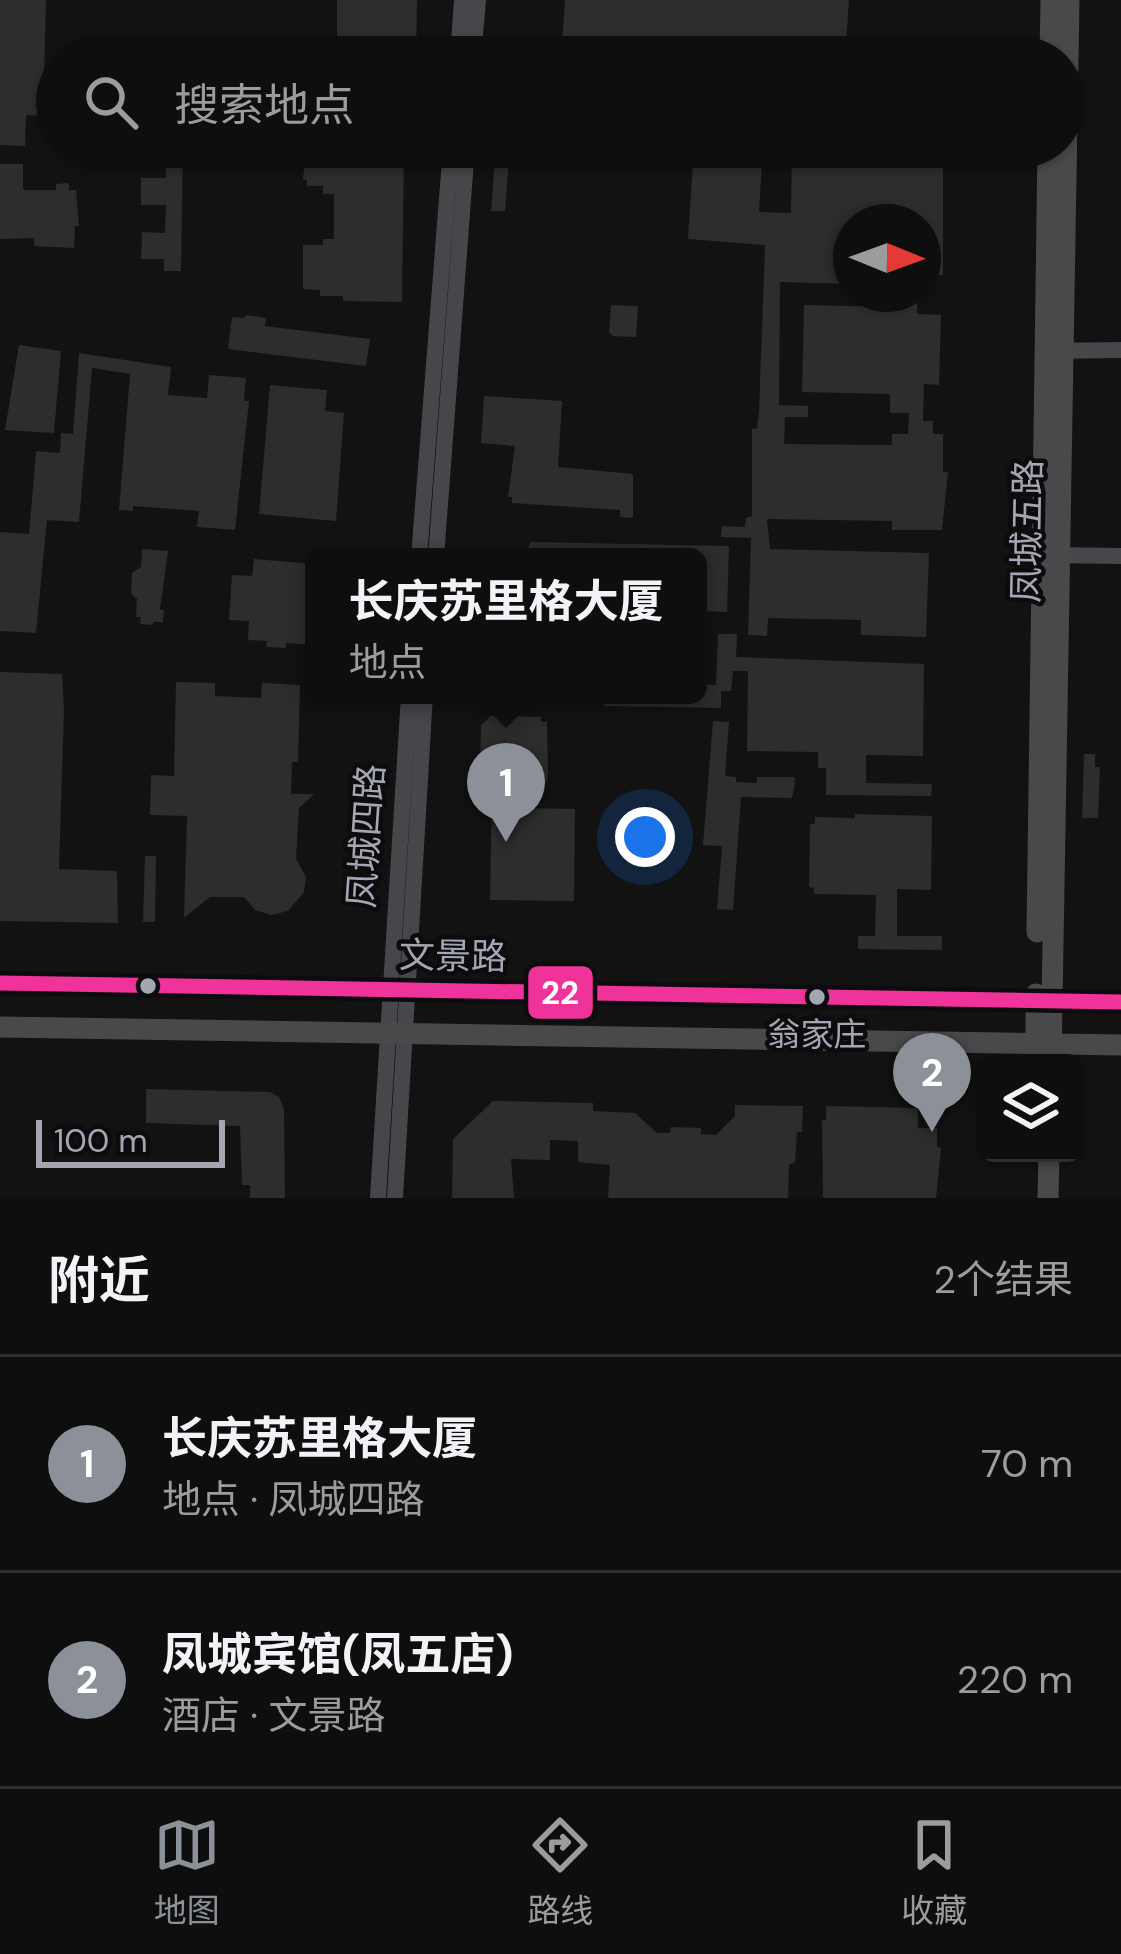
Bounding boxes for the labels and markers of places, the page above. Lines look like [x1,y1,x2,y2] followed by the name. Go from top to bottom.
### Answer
[467,743,545,842] pin: 1
[137,975,159,997] unlabelled marker
[806,986,828,1008] marker: 翁家庄
[768,1013,867,1056] place label: 翁家庄
[893,1033,971,1132] pin: 2

